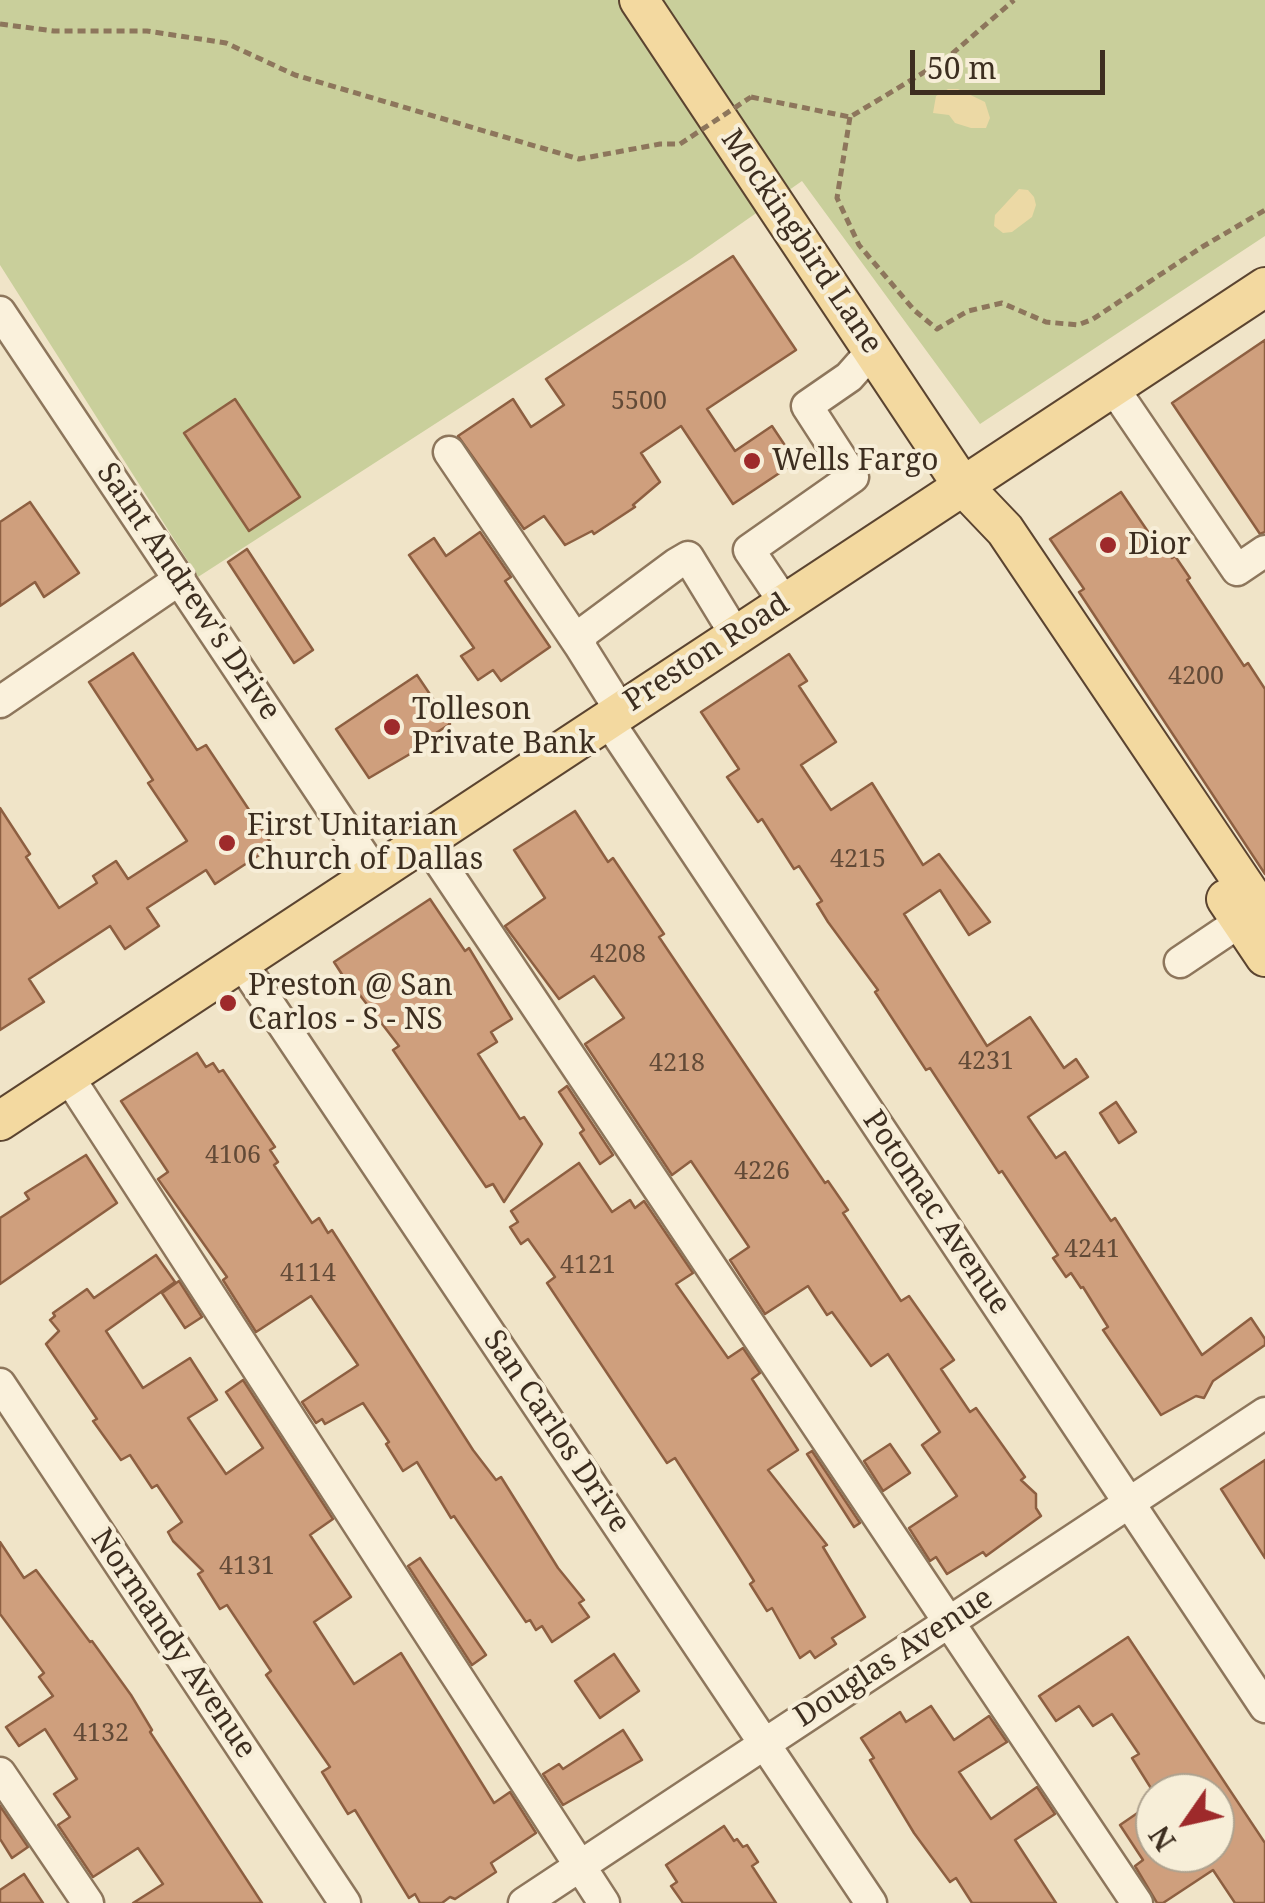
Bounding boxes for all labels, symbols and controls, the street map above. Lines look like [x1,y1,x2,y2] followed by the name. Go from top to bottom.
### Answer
[915,30,1110,92] scale bar
[927,47,997,88] text: 50 m
[713,123,889,361] street label: Mockingbird Lane
[611,387,667,417] house number: 5500
[772,443,939,479] place label: Wells Fargo
[741,450,763,472] marker: Wells Fargo
[89,457,287,727] street label: Saint Andrew's Drive
[1128,527,1191,563] place label: Dior
[1097,534,1119,556] marker: Dior
[618,586,796,720] street label: Preston Road
[1168,662,1224,692] house number: 4200
[412,692,596,762] place label: Tolleson Private Bank
[381,716,403,738] marker: Tolleson Private Bank
[247,808,483,878] place label: First Unitarian Church of Dallas
[216,832,238,854] marker: First Unitarian Church of Dallas
[830,845,886,875] house number: 4215
[590,940,646,970] house number: 4208
[248,968,453,1038] place label: Preston @ San Carlos - S - NS
[217,992,239,1014] marker: Preston @ San Carlos - S - NS
[958,1047,1014,1077] house number: 4231
[649,1049,705,1079] house number: 4218
[854,1104,1018,1322] street label: Potomac Avenue
[205,1141,261,1171] house number: 4106
[734,1157,790,1187] house number: 4226
[1064,1235,1120,1265] house number: 4241
[560,1251,616,1281] house number: 4121
[280,1259,336,1289] house number: 4114
[475,1324,637,1540] street label: San Carlos Drive
[83,1522,263,1766] street label: Normandy Avenue
[219,1552,275,1582] house number: 4131
[788,1581,1000,1735] street label: Douglas Avenue
[73,1719,129,1749] house number: 4132
[1135,1773,1235,1873] north arrow
[1140,1819,1184,1858] text: N

